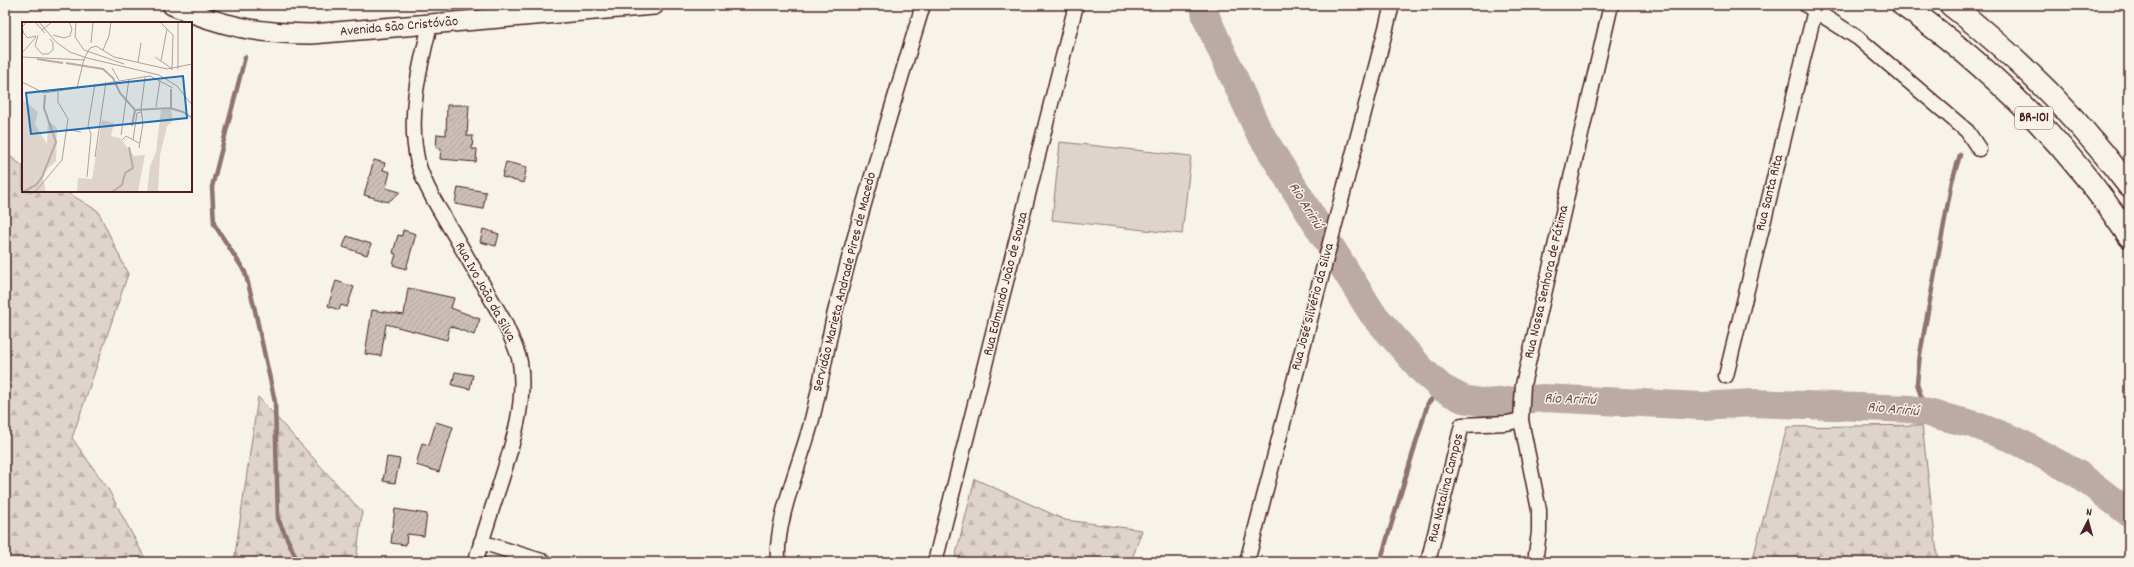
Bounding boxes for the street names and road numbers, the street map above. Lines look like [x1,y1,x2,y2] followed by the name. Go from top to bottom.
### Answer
[339,12,459,42] street label: Avenida São Cristóvão
[2015,107,2053,129] road number: BR-101
[1751,152,1789,233] street label: Rua Santa Rita
[808,170,882,394] street label: Servidão Marieta Andrade Pires de Macedo
[1520,203,1574,361] street label: Rua Nossa Senhora de Fátima
[978,210,1034,358] street label: Rua Edmundo João de Souza
[449,239,521,346] street label: Rua Ivo João da Silva
[1286,241,1340,373] street label: Rua José Silvério da Silva
[1423,431,1469,545] street label: Rua Natalina Campos

